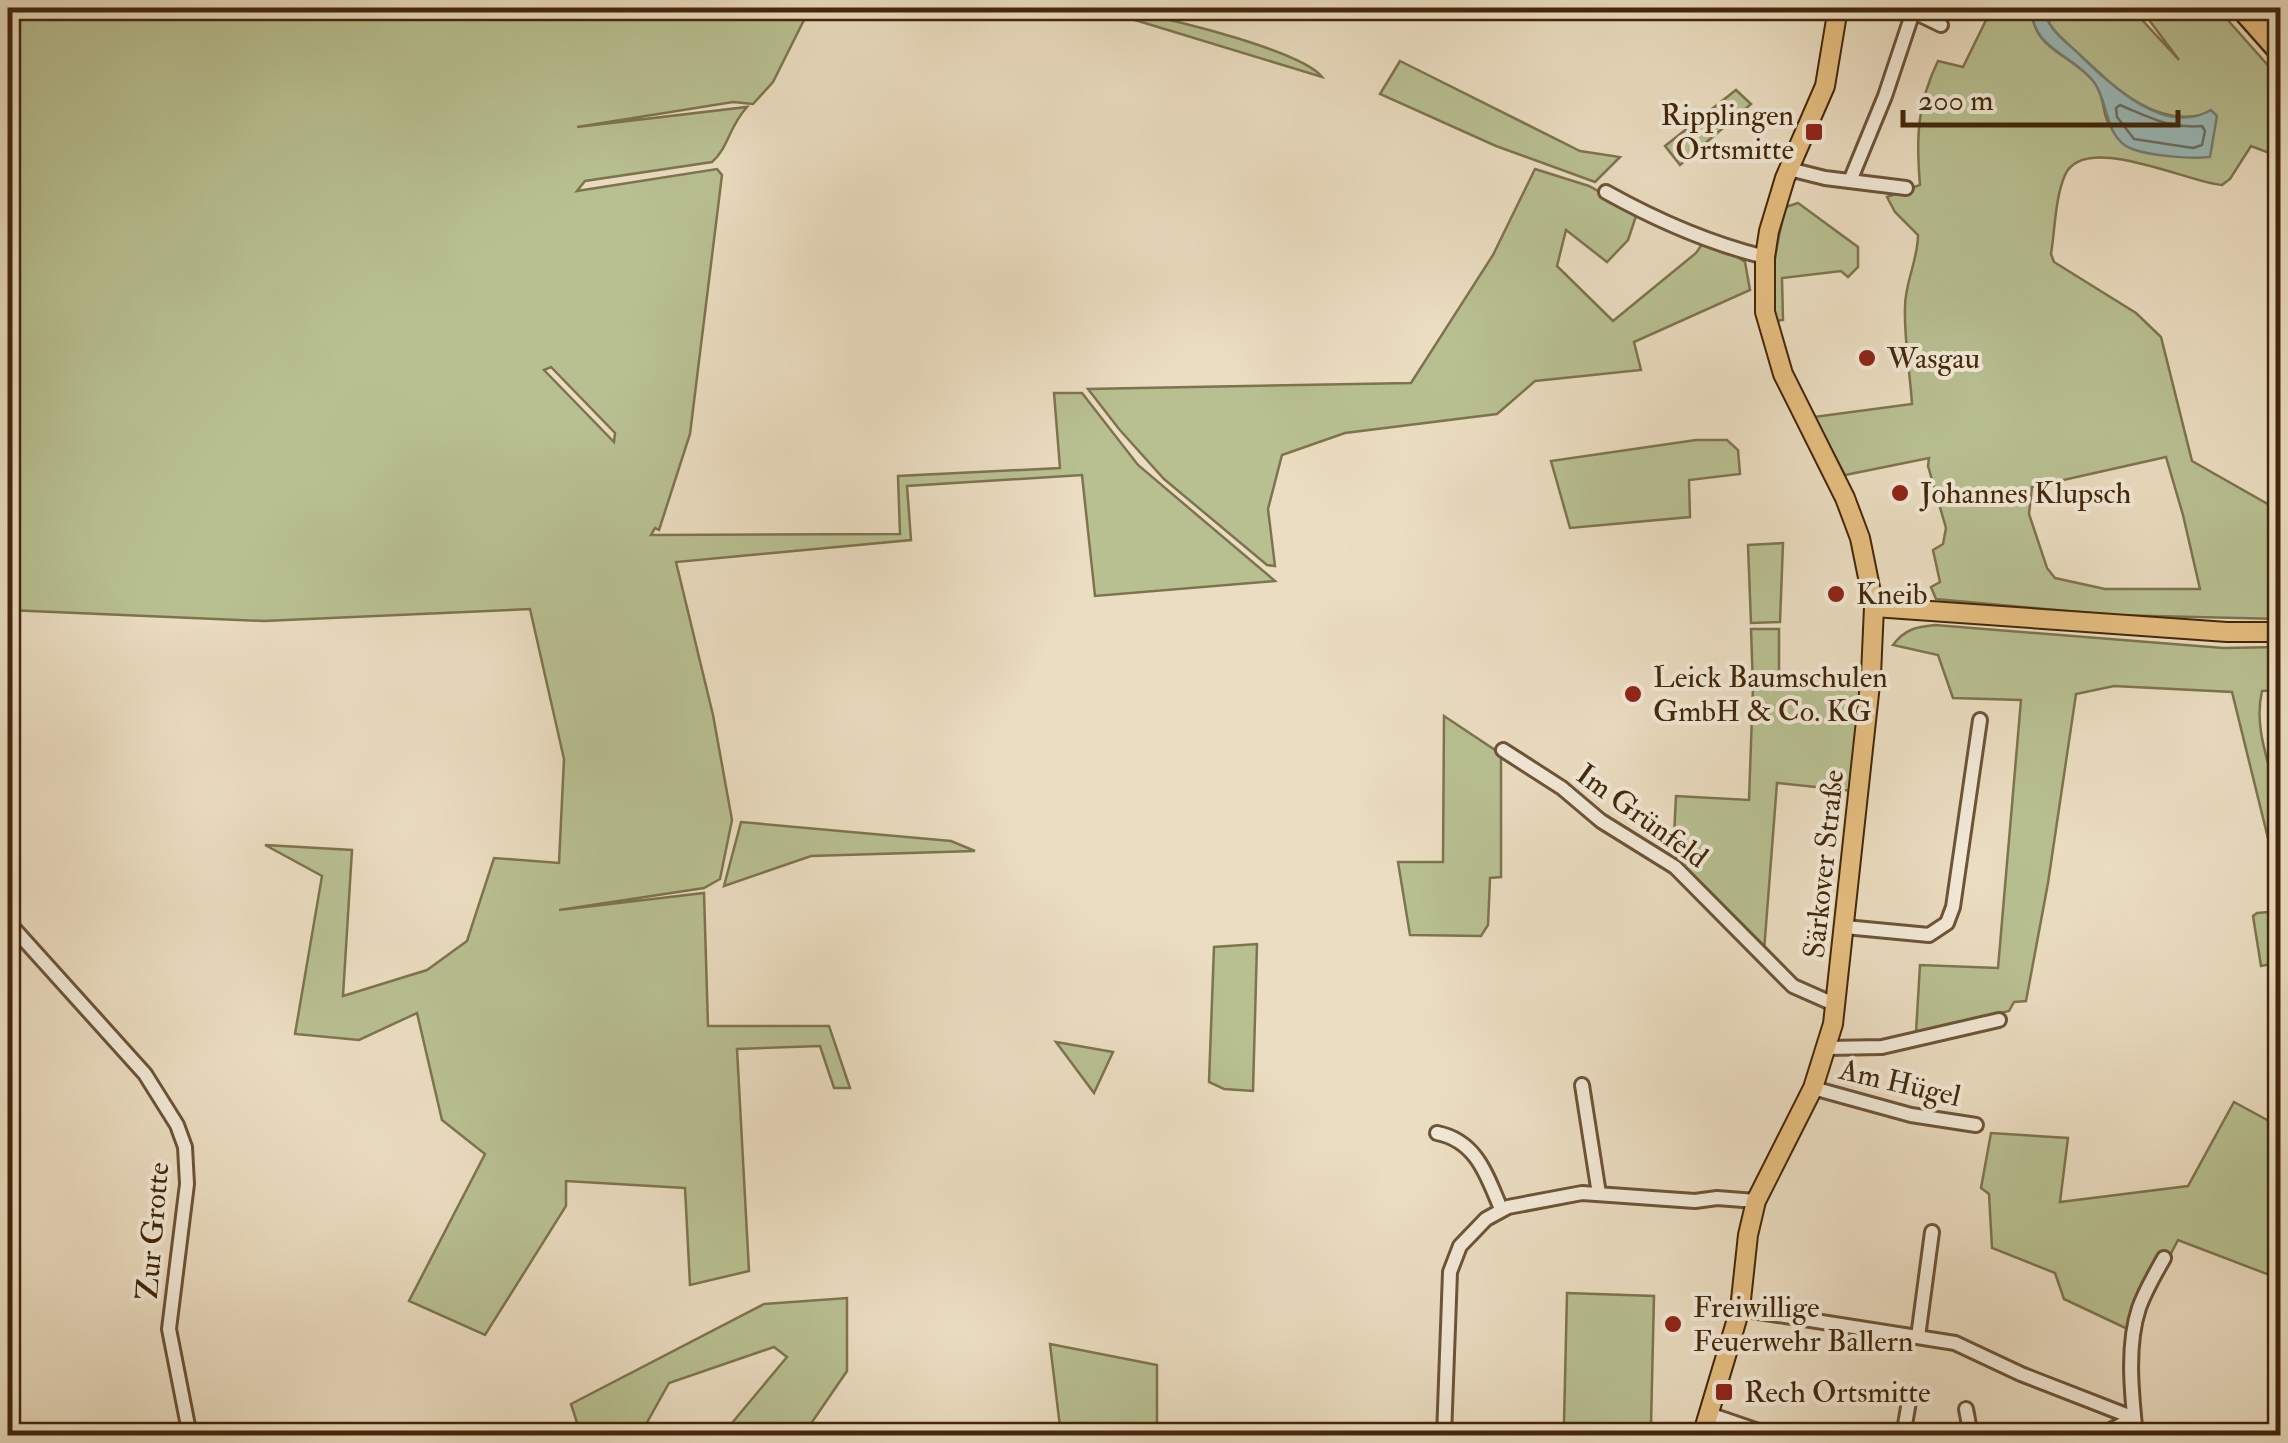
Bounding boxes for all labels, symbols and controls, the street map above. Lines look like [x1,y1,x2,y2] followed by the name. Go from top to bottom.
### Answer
[1903,65,2178,127] scale bar
[1918,82,1994,119] text: 200 m
[1661,97,1794,168] place label: Ripplingen Ortsmitte
[1803,121,1825,143] marker: Ripplingen Ortsmitte
[1886,340,1980,377] place label: Wasgau
[1856,347,1878,369] marker: Wasgau
[1919,475,2132,512] place label: Johannes Klupsch
[1889,482,1911,504] marker: Johannes Klupsch
[1856,576,1928,613] place label: Kneib
[1825,583,1847,605] marker: Kneib
[1653,659,1888,730] place label: Leick Baumschulen GmbH & Co. KG
[1622,683,1644,705] marker: Leick Baumschulen GmbH & Co. KG
[1569,756,1715,876] street label: Im Grünfeld
[1796,768,1852,960] street label: Särkover Straße
[1835,1051,1965,1115] street label: Am Hügel
[129,1161,177,1301] street label: Zur Grotte
[1693,1289,1913,1360] place label: Freiwillige Feuerwehr Ballern
[1662,1313,1684,1335] marker: Freiwillige Feuerwehr Ballern
[1744,1374,1931,1411] place label: Rech Ortsmitte
[1713,1381,1735,1403] marker: Rech Ortsmitte

